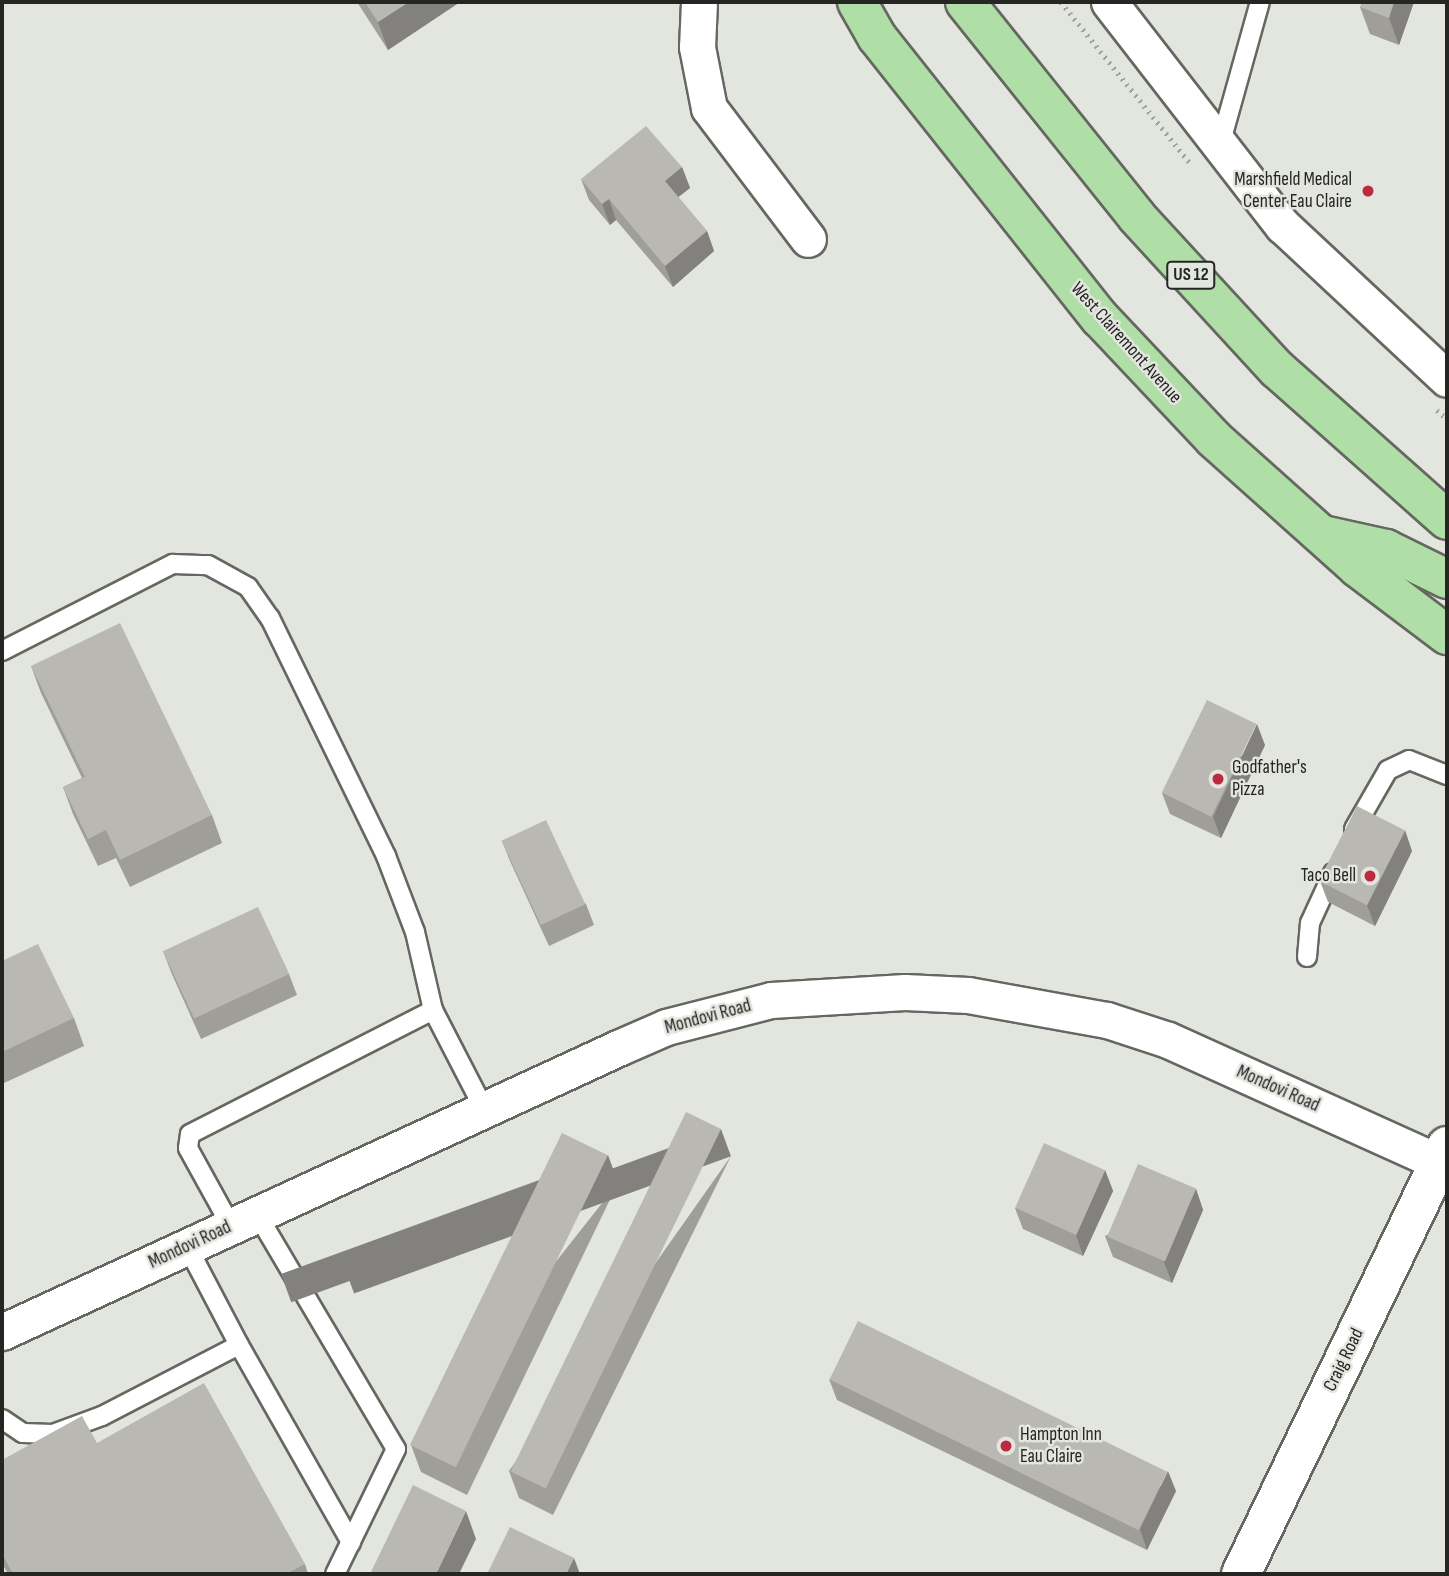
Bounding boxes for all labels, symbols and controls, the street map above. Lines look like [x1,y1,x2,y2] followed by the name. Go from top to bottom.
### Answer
[1234,169,1352,213] place label: Marshfield Medical Center Eau Claire
[1358,181,1378,201] marker: Marshfield Medical Center Eau Claire
[1165,260,1217,290] road number: US 12
[1066,278,1186,408] street label: West Clairemont Avenue
[1232,757,1307,801] place label: Godfather's Pizza
[1210,771,1226,787] marker: Godfather's Pizza
[1301,865,1356,887] place label: Taco Bell
[1362,868,1378,884] marker: Taco Bell
[662,995,754,1039] street label: Mondovi Road
[1233,1061,1323,1117] street label: Mondovi Road
[145,1216,235,1274] street label: Mondovi Road
[1319,1325,1369,1395] street label: Craig Road
[1020,1424,1102,1468] place label: Hampton Inn Eau Claire
[998,1438,1014,1454] marker: Hampton Inn Eau Claire

